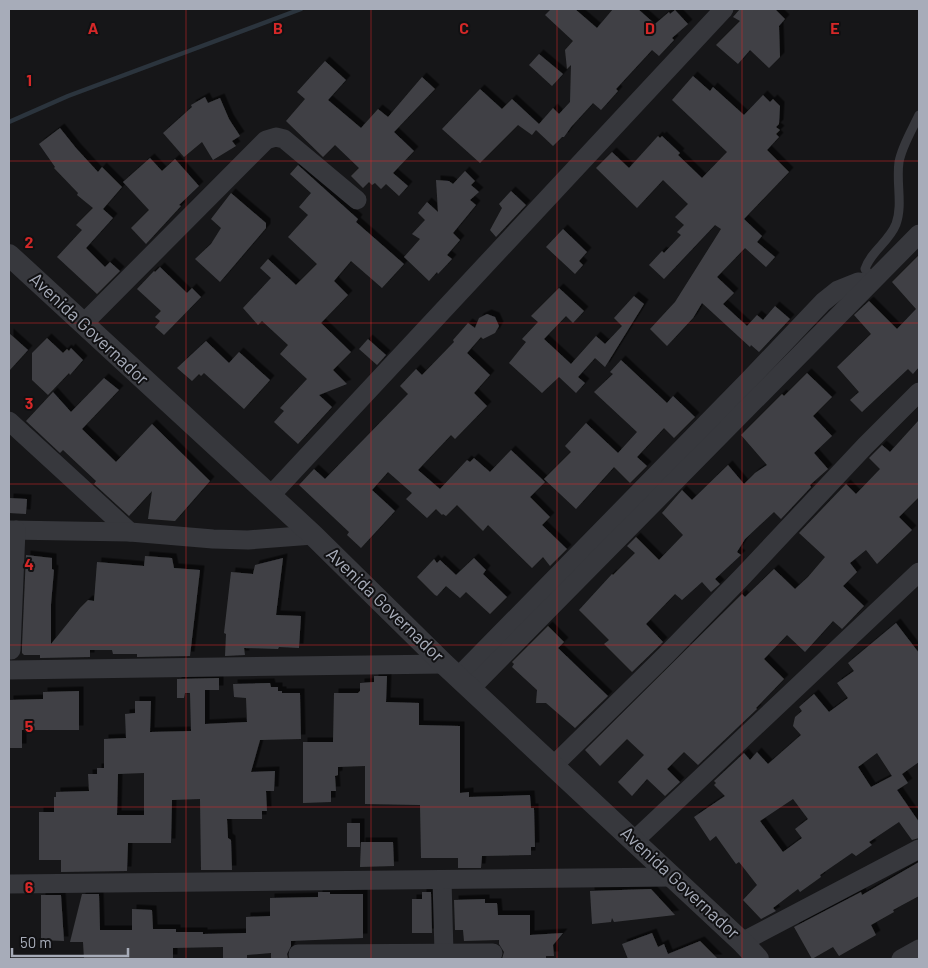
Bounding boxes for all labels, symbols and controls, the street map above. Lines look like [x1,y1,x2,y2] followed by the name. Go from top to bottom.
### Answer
[88,18,99,37] text: A
[273,18,283,37] text: B
[459,18,469,37] text: C
[645,18,655,37] text: D
[830,18,840,37] text: E
[26,70,32,89] text: 1
[25,232,34,251] text: 2
[25,267,154,390] street label: Avenida Governador
[25,393,33,412] text: 3
[322,542,449,666] street label: Avenida Governador
[24,554,34,573] text: 4
[25,716,34,735] text: 5
[616,821,745,944] street label: Avenida Governador
[25,877,34,896] text: 6
[12,926,129,958] scale bar
[20,933,52,951] text: 50 m

